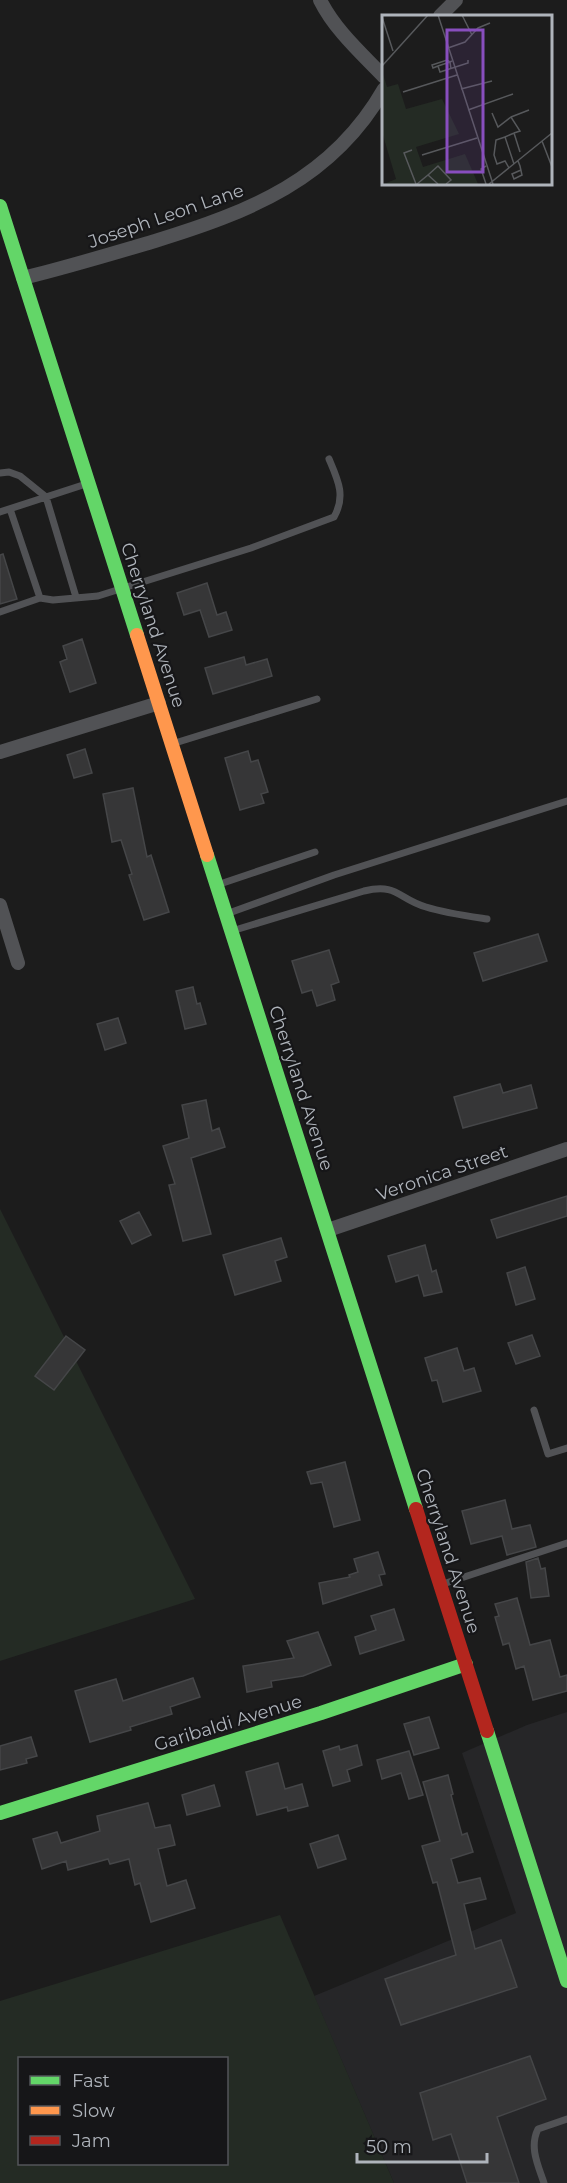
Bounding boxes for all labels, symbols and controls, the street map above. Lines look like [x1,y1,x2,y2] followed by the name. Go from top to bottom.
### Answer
[382,15,552,184] inset map
[84,179,247,253] street label: Joseph Leon Lane
[116,540,190,710] street label: Cherryland Avenue
[264,1003,338,1173] street label: Cherryland Avenue
[373,1140,511,1206] street label: Veronica Street
[411,1466,485,1636] street label: Cherryland Avenue
[151,1690,305,1756] street label: Garibaldi Avenue
[18,2057,228,2165] legend
[72,2070,110,2092] text: Fast
[72,2100,115,2122] text: Slow
[357,2126,488,2164] scale bar
[71,2130,111,2152] text: Jam
[366,2136,412,2158] text: 50 m

